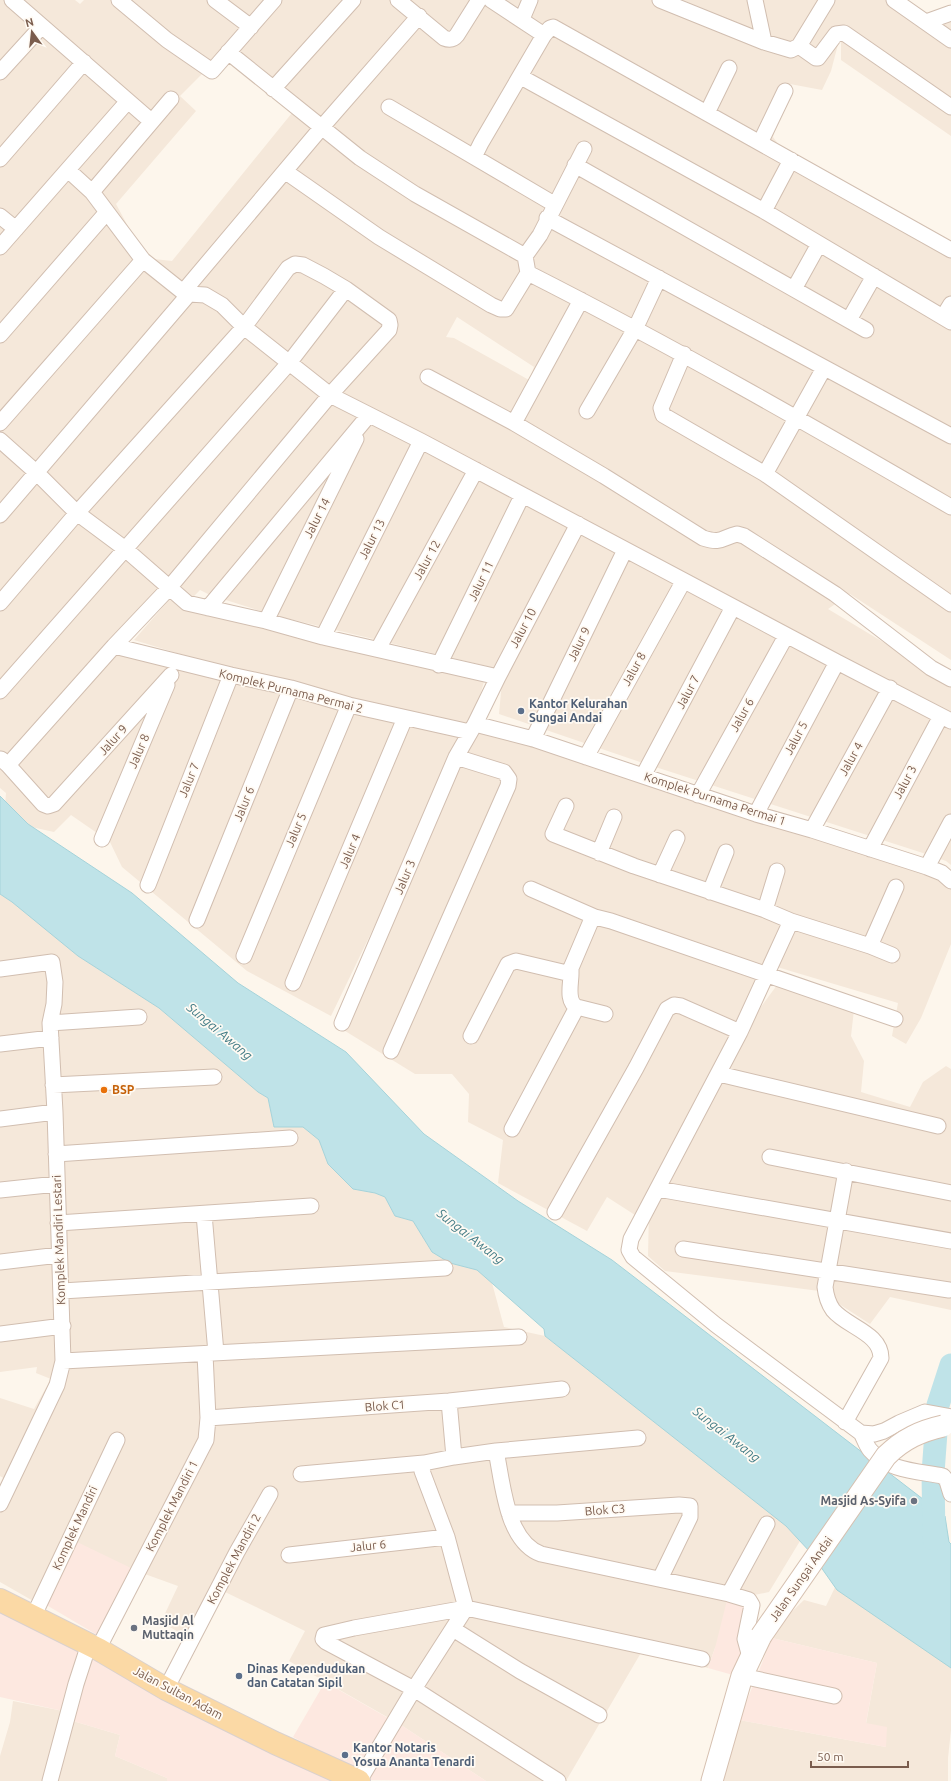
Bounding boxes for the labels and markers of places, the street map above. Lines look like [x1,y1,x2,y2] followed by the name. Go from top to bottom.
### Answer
[529,697,627,724] place label: Kantor Kelurahan Sungai Andai
[516,706,526,716] marker: Kantor Kelurahan Sungai Andai
[112,1083,135,1096] place label: BSP
[99,1085,109,1095] marker: BSP
[821,1494,906,1507] place label: Masjid As-Syifa
[909,1496,919,1506] marker: Masjid As-Syifa
[142,1614,194,1641] place label: Masjid Al Muttaqin
[129,1623,139,1633] marker: Masjid Al Muttaqin
[247,1662,365,1689] place label: Dinas Kependudukan dan Catatan Sipil
[234,1671,244,1681] marker: Dinas Kependudukan dan Catatan Sipil
[353,1741,475,1768] place label: Kantor Notaris Yosua Ananta Tenardi
[340,1750,350,1760] marker: Kantor Notaris Yosua Ananta Tenardi

